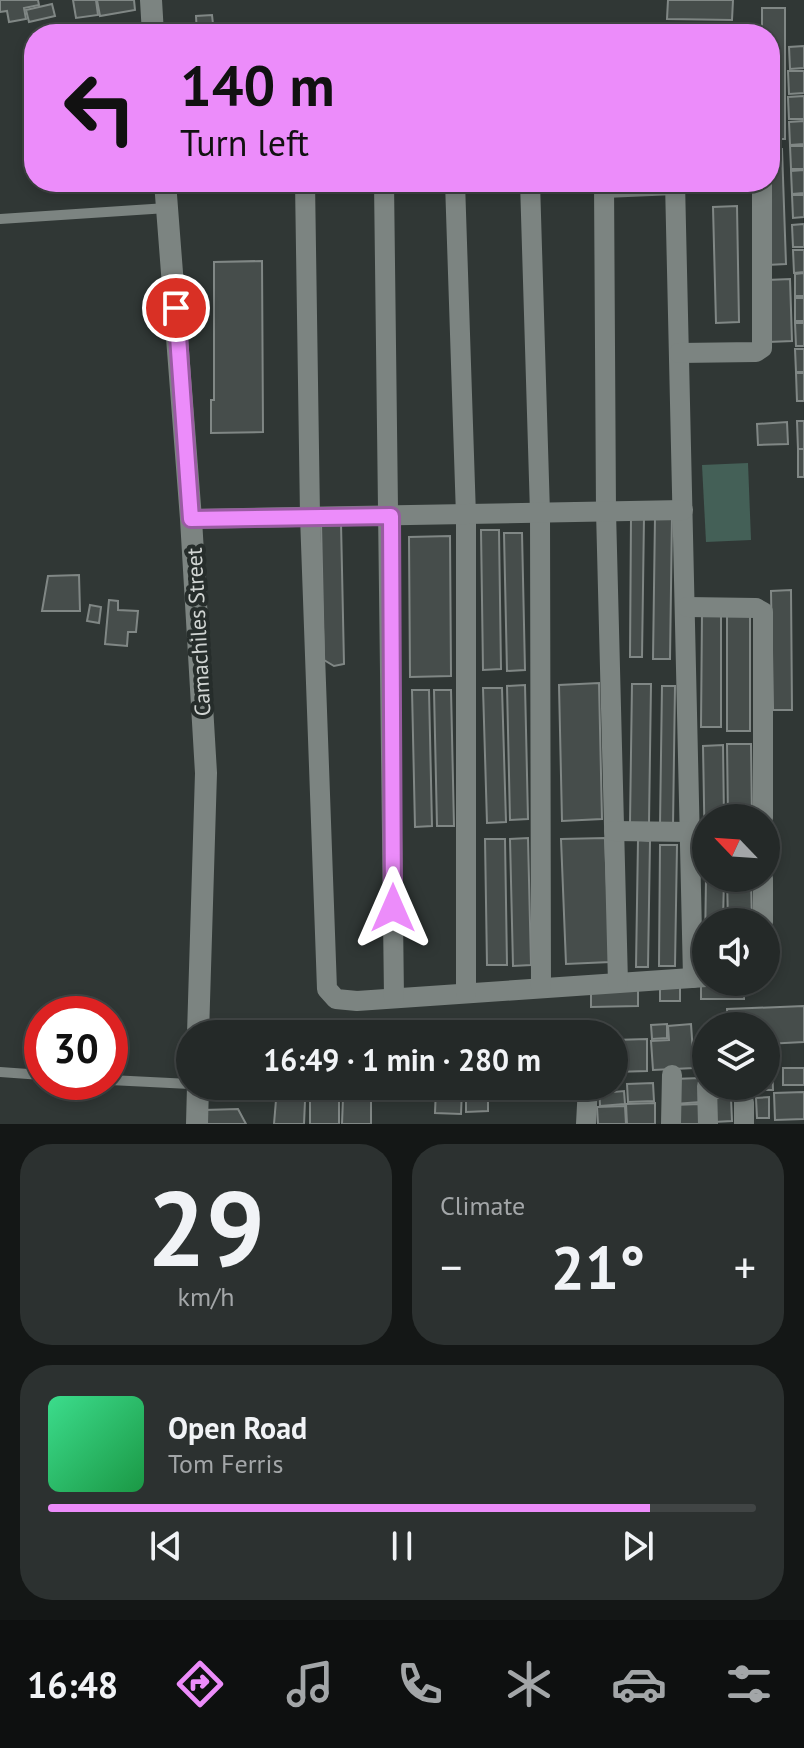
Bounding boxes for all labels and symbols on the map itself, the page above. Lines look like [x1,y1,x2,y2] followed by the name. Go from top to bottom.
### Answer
[142,274,210,342] pin
[180,547,216,717] street label: Camachiles Street
[692,804,780,892] north arrow
[351,866,435,950] position arrow
[24,996,128,1100] speed limit sign: 30

